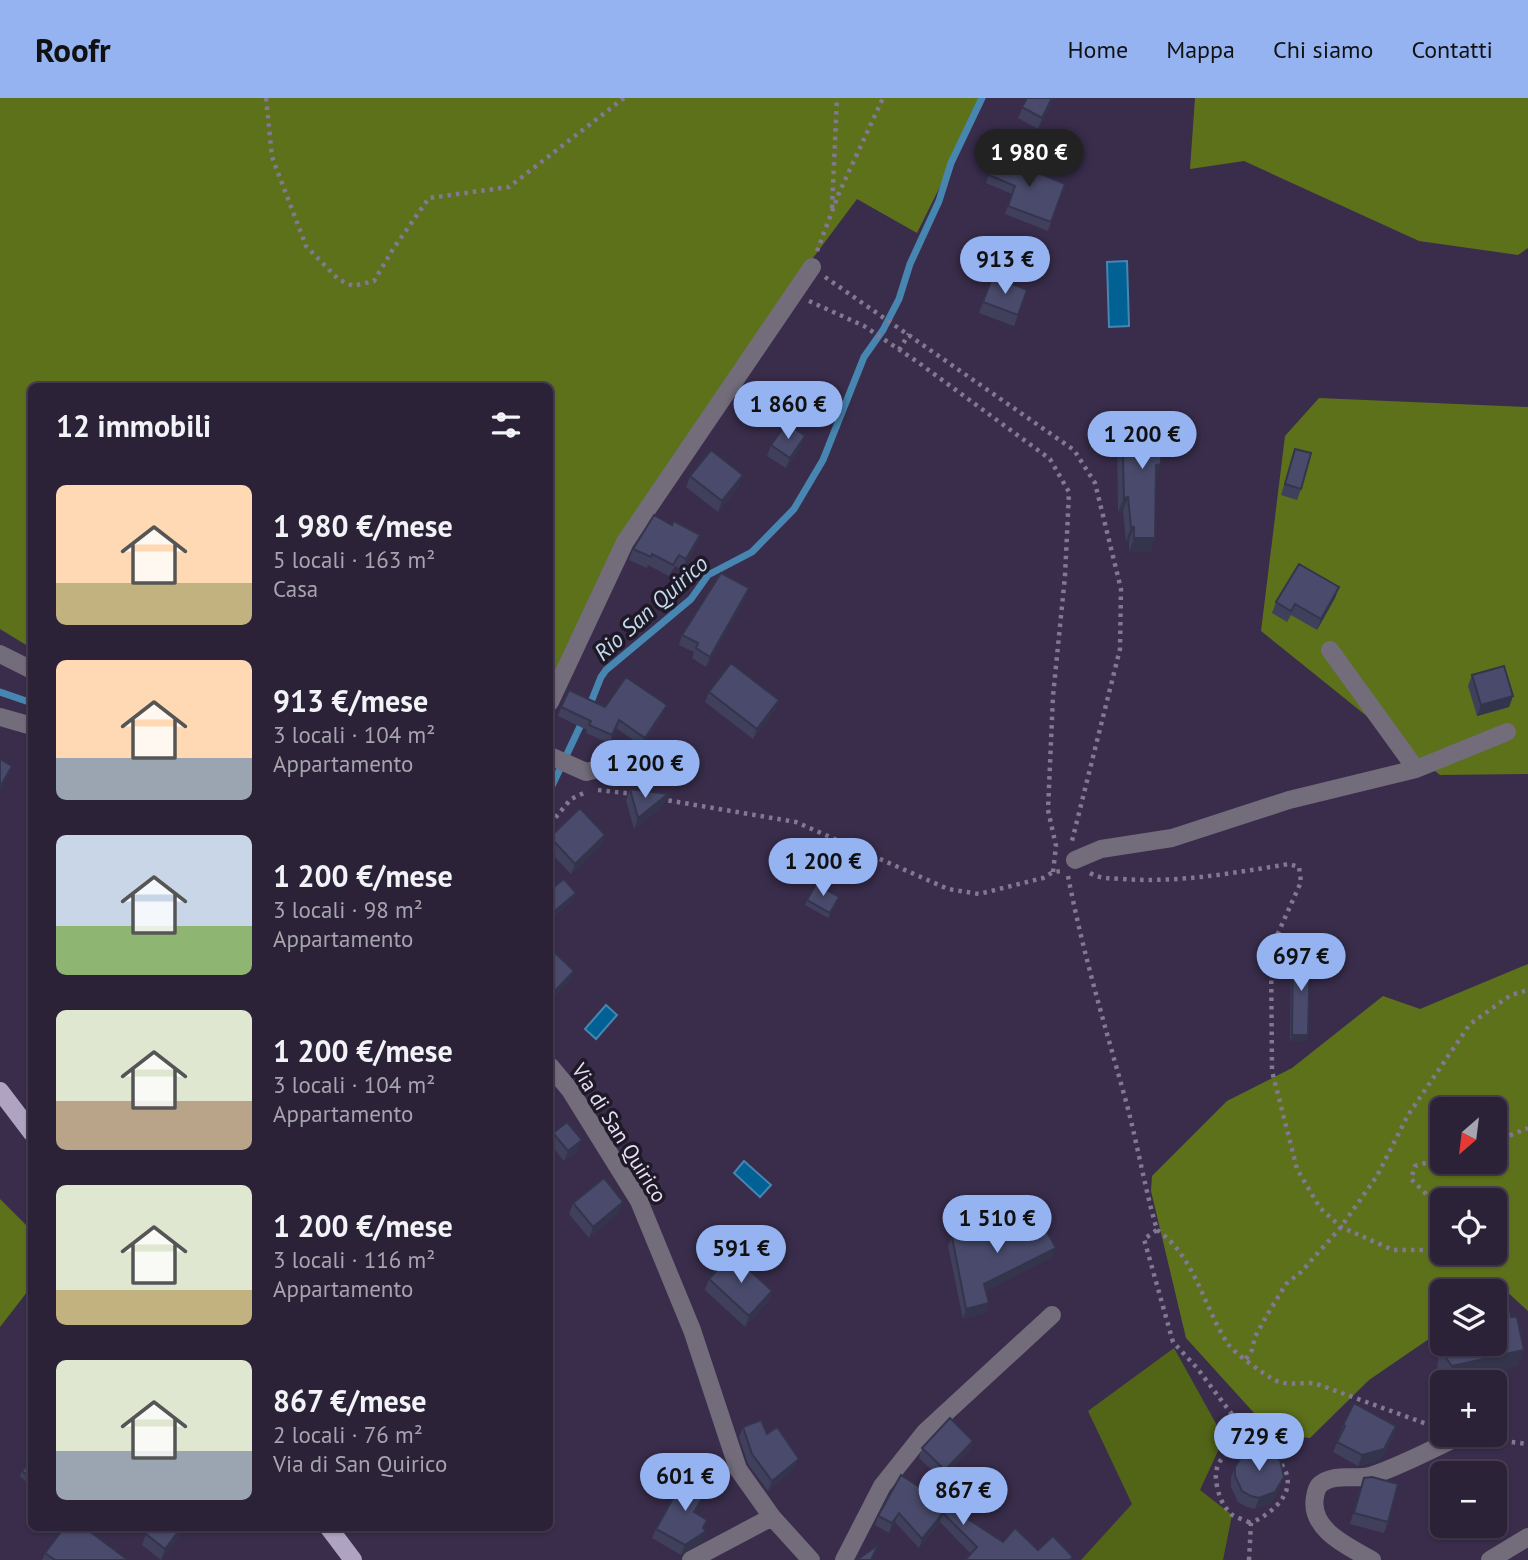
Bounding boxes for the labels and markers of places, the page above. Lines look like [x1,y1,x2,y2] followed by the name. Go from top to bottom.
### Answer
[964,130,1094,189] pin: 1 980 €
[956,236,1054,296] pin: 913 €
[723,382,853,441] pin: 1 860 €
[1077,412,1207,471] pin: 1 200 €
[580,740,710,800] pin: 1 200 €
[758,838,888,898] pin: 1 200 €
[1252,934,1350,993] pin: 697 €
[932,1196,1062,1255] pin: 1 510 €
[692,1226,790,1285] pin: 591 €
[1210,1414,1308,1473] pin: 729 €
[636,1454,734,1513] pin: 601 €
[914,1468,1012,1527] pin: 867 €

